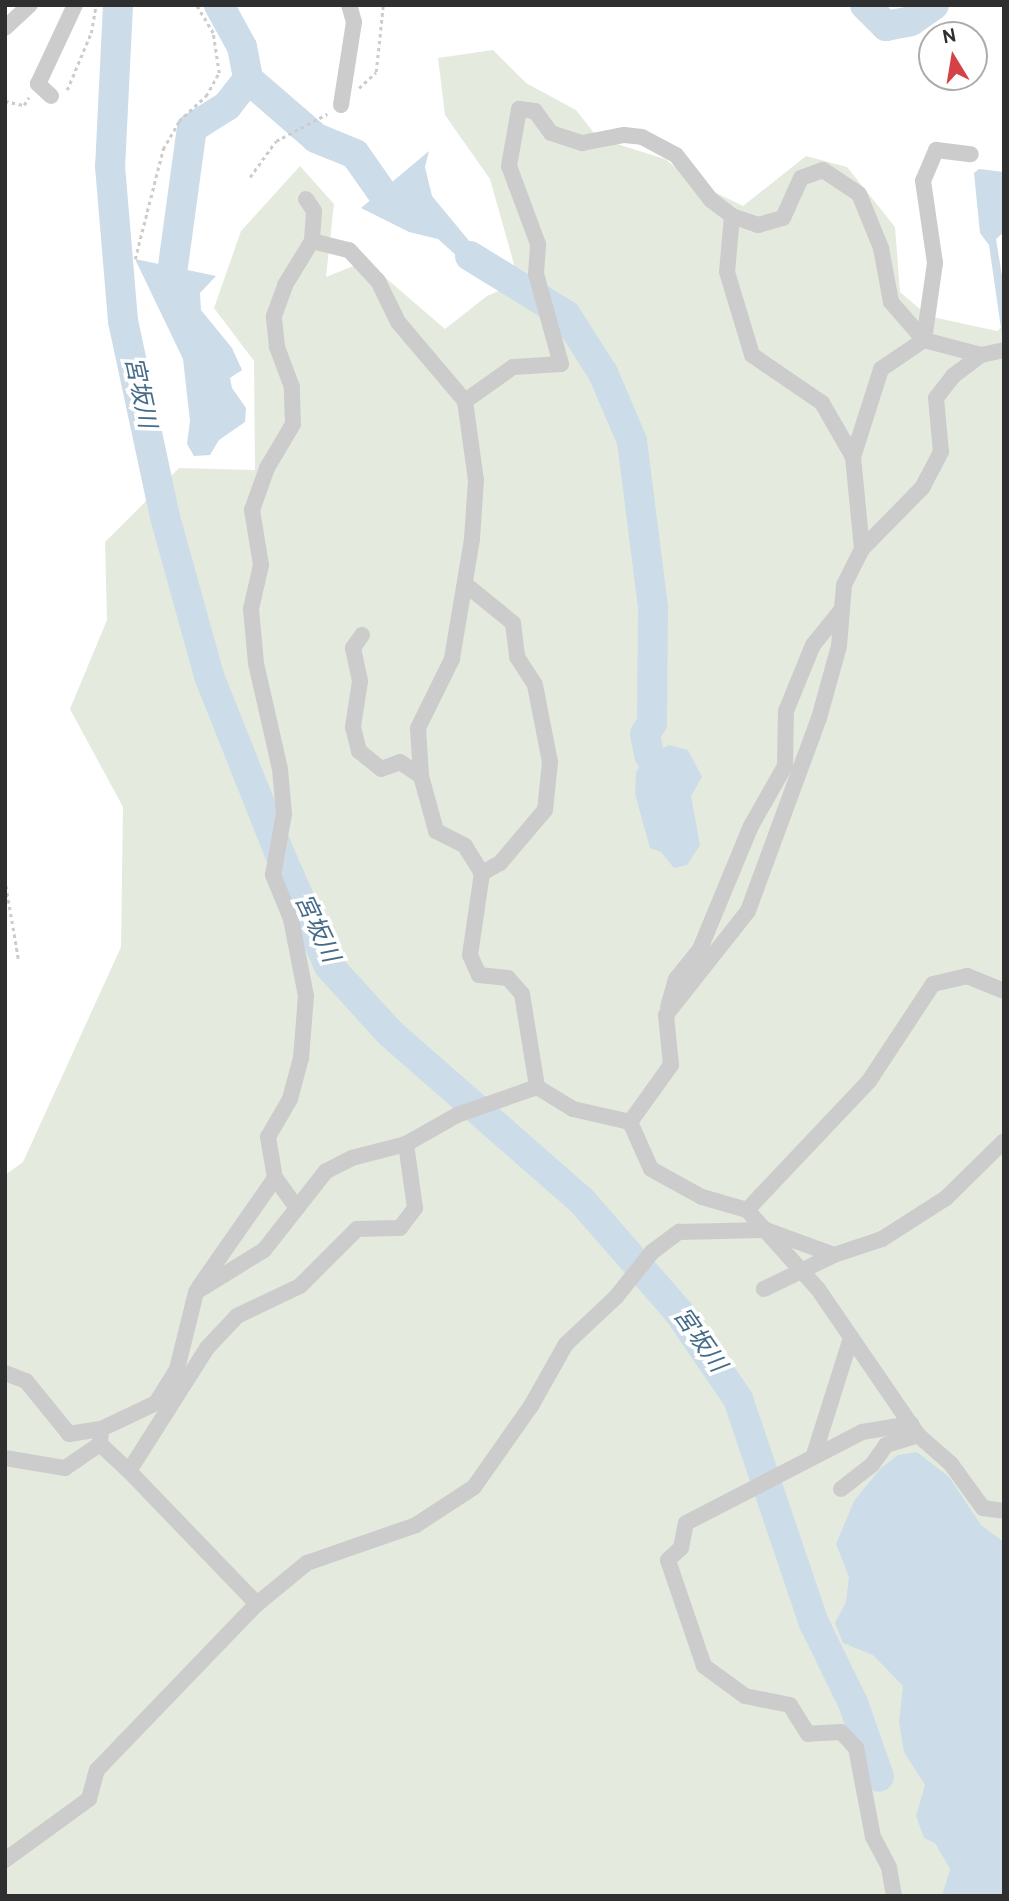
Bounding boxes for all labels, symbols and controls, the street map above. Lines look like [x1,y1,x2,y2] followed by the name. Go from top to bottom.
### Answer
[918,21,988,91] north arrow
[940,24,958,50] text: N
[116,355,160,431] water label: 宮坂川
[287,890,343,968] water label: 宮坂川
[666,1303,730,1379] water label: 宮坂川

